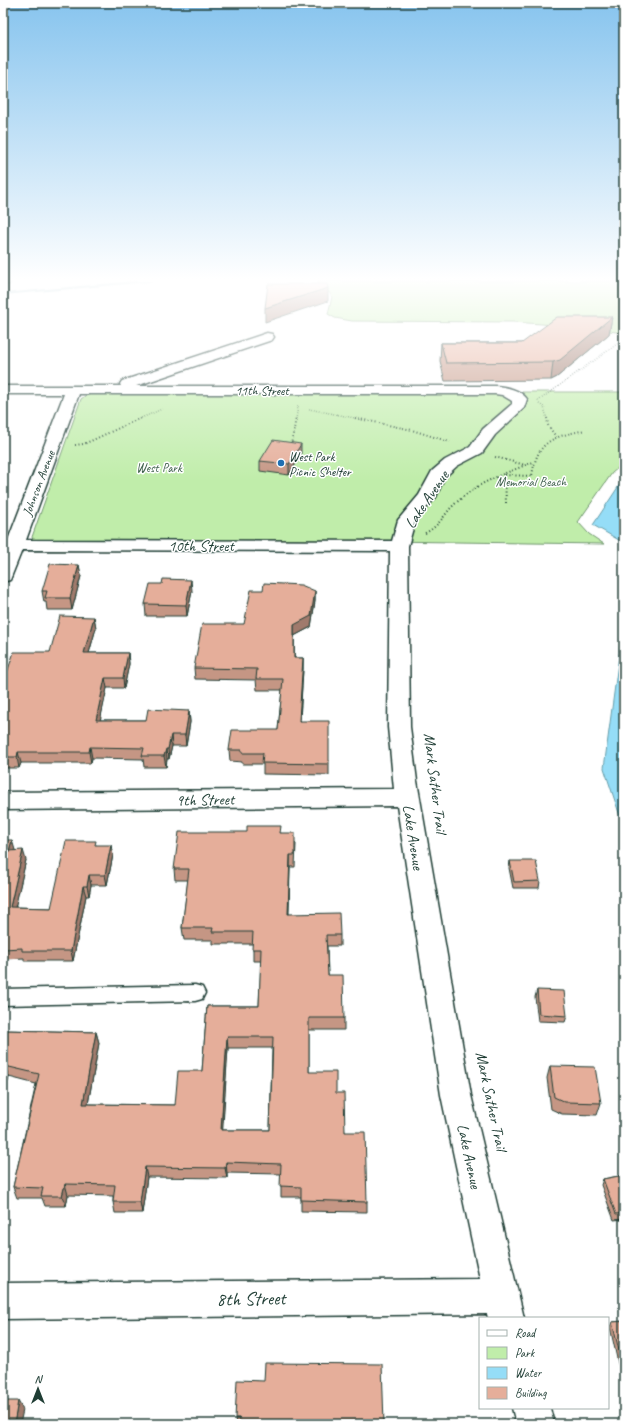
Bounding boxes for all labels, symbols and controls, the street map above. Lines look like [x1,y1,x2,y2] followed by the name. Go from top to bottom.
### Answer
[235,383,290,399] street label: 11th Street
[19,448,59,519] street label: Johnson Avenue
[289,449,352,480] place label: West Park Picnic Shelter
[276,458,286,468] marker: West Park Picnic Shelter
[136,460,183,476] park label: West Park
[400,465,454,532] street label: Lake Avenue
[496,474,567,490] park label: Memorial Beach
[168,536,235,556] street label: 10th Street
[419,732,451,838] street label: Mark Sather Trail
[176,789,236,811] street label: 9th Street
[398,803,428,873] street label: Lake Avenue
[471,1050,512,1156] street label: Mark Sather Trail
[452,1122,486,1192] street label: Lake Avenue
[216,1286,287,1312] street label: 8th Street
[479,1317,609,1409] legend
[515,1325,537,1341] text: Road
[515,1345,536,1361] text: Park
[515,1365,543,1381] text: Water
[18,1369,58,1409] north arrow
[35,1372,44,1386] text: N
[515,1385,547,1401] text: Building

